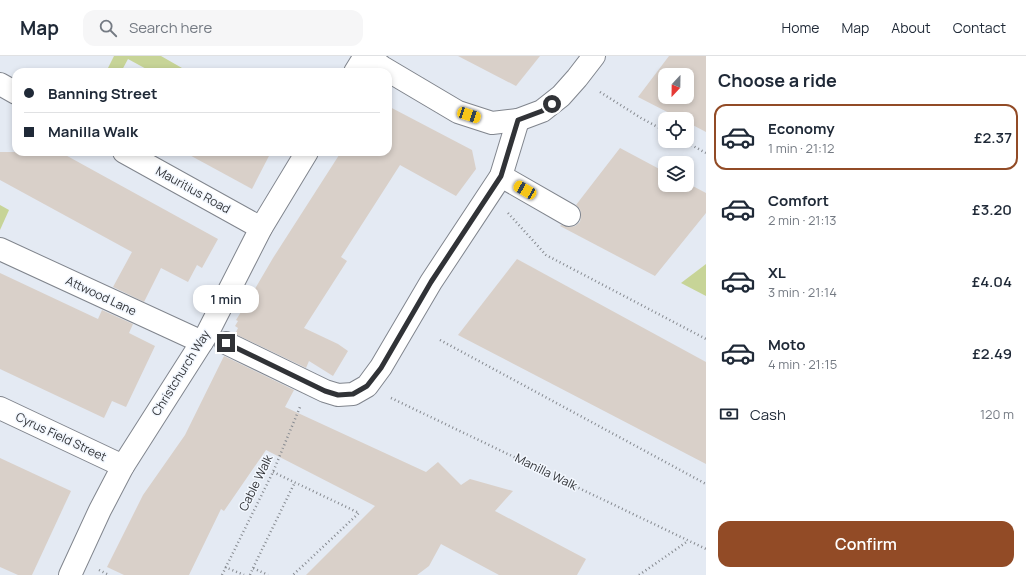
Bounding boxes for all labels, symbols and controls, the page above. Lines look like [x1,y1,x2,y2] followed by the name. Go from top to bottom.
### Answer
[83,10,363,46] search box
[20,15,59,41] text: Map
[97,17,119,39] icon: search
[129,17,212,38] text: Search here
[782,18,819,37] text: Home
[841,18,869,37] text: Map
[891,18,931,37] text: About
[953,18,1006,37] text: Contact
[658,68,694,104] north arrow
[658,68,694,192] map controls
[718,68,837,92] text: Choose a ride
[48,83,157,104] text: Banning Street
[543,95,561,113] route start
[456,106,482,124] car
[658,112,694,148] button: locate
[768,118,835,139] text: Economy
[720,119,756,155] icon: car
[48,121,138,142] text: Manilla Walk
[974,127,1012,148] text: £2.37
[768,139,834,157] text: 1 min · 21:12
[658,156,694,192] button: layers
[153,162,234,217] street label: Mauritius Road
[512,179,538,201] car
[768,190,829,211] text: Comfort
[720,191,756,227] icon: car
[972,199,1012,220] text: £3.20
[768,211,837,229] text: 2 min · 21:13
[768,262,786,283] text: XL
[720,263,756,299] icon: car
[972,271,1012,292] text: £4.04
[63,272,139,319] street label: Attwood Lane
[768,283,837,301] text: 3 min · 21:14
[193,285,259,313] callout: 1 min
[211,290,242,308] text: 1 min
[147,326,214,419] street label: Christchurch Way
[217,334,235,352] route end
[768,334,805,355] text: Moto
[720,335,756,371] icon: car
[972,343,1012,364] text: £2.49
[768,355,837,373] text: 4 min · 21:15
[718,403,740,425] icon: cash
[750,404,786,425] text: Cash
[980,405,1014,423] text: 120 m
[13,408,110,465] street label: Cyrus Field Street
[512,449,581,494] street label: Manilla Walk
[235,451,277,514] street label: Cable Walk
[718,521,1014,567] button: Confirm

